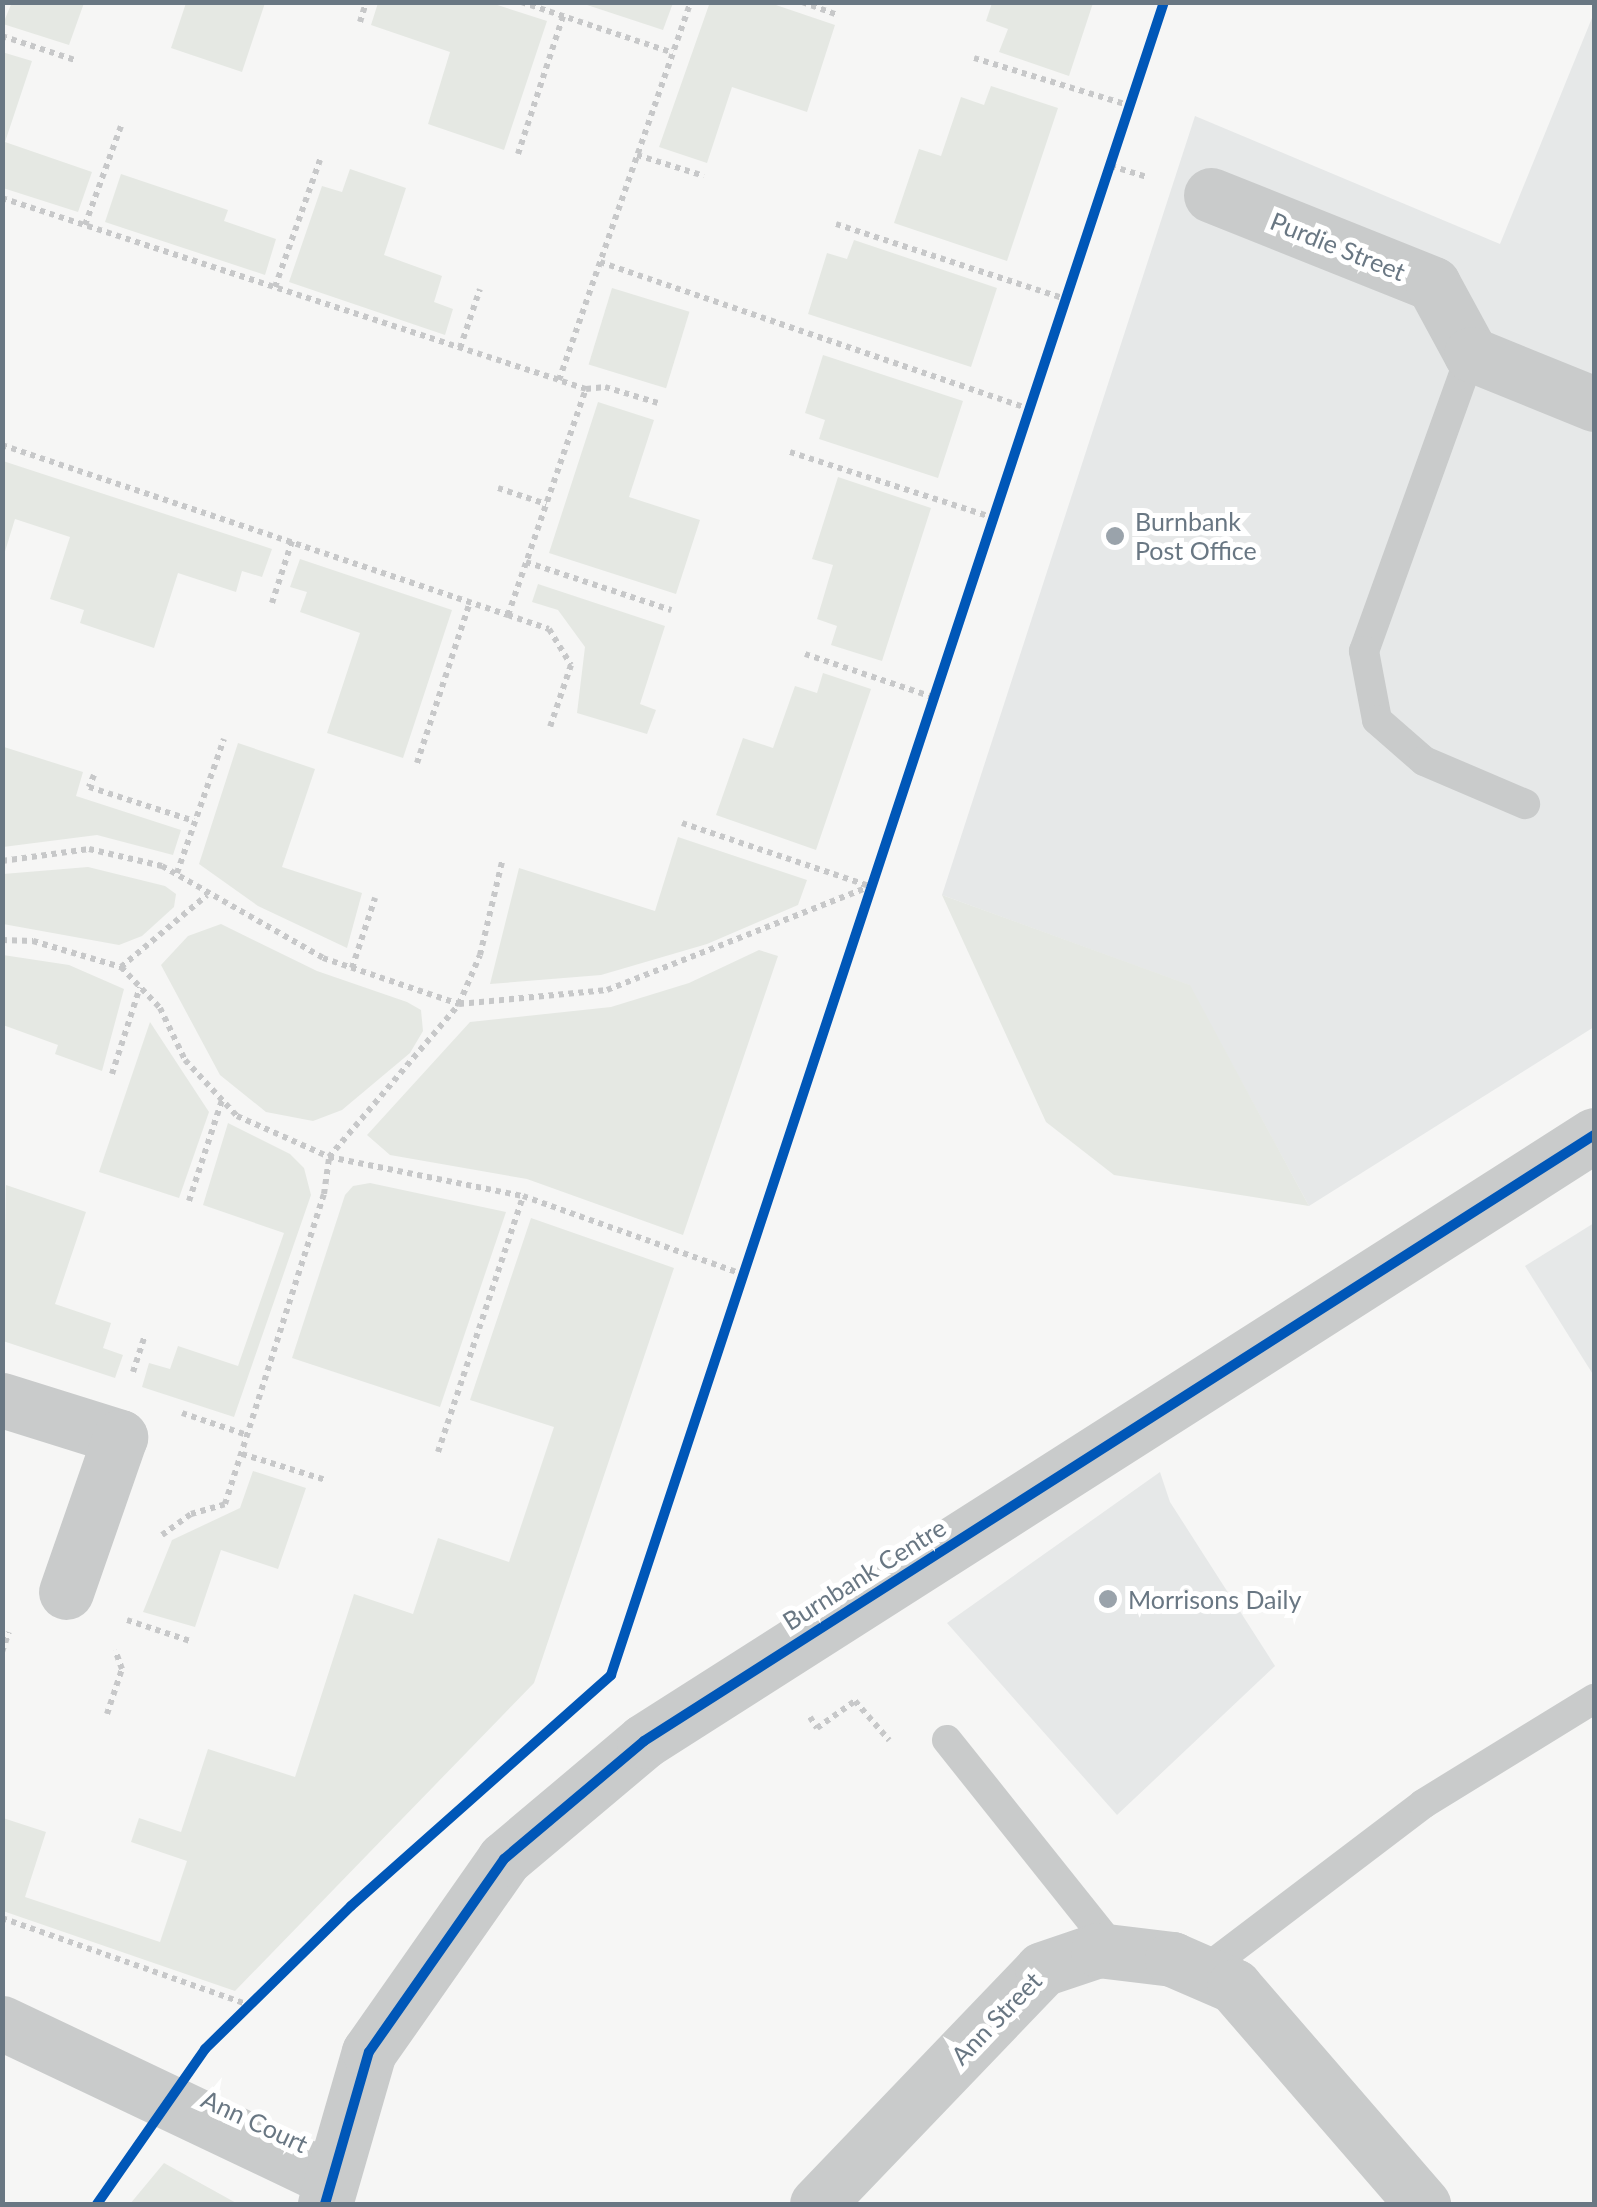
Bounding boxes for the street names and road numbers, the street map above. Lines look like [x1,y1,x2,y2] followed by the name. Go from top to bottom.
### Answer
[1266,205,1410,287] street label: Purdie Street
[777,1512,951,1636] street label: Burnbank Centre
[945,1965,1047,2071] street label: Ann Street
[197,2083,313,2159] street label: Ann Court

